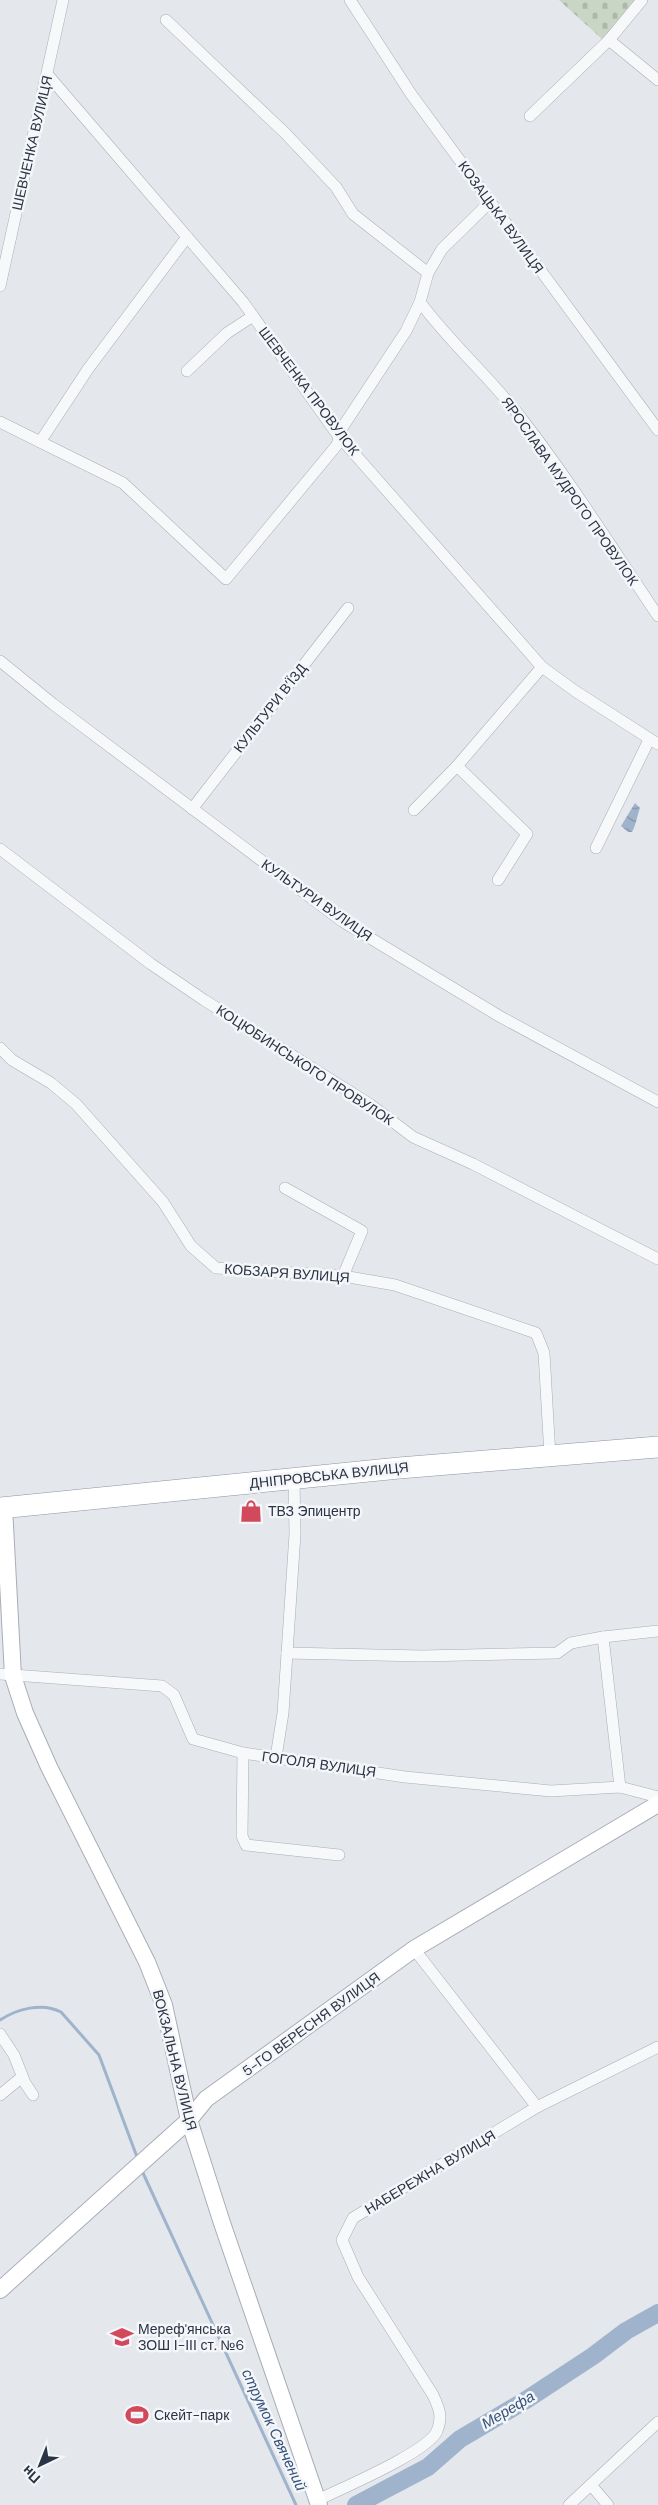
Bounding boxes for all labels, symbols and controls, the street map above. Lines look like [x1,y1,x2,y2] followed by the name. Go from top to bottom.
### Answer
[8,74,56,212] street label: ШЕВЧЕНКА ВУЛИЦЯ
[454,157,548,277] street label: КОЗАЦЬКА ВУЛИЦЯ
[255,323,364,460] street label: ШЕВЧЕНКА ПРОВУЛОК
[498,393,643,590] street label: ЯРОСЛАВА МУДРОГО ПРОВУЛОК
[230,659,311,756] street label: КУЛЬТУРИ В’ЇЗД
[258,855,376,945] street label: КУЛЬТУРИ ВУЛИЦЯ
[213,1001,398,1130] street label: КОЦЮБИНСЬКОГО ПРОВУЛОК
[224,1260,350,1286] street label: КОБЗАРЯ ВУЛИЦЯ
[249,1458,409,1492] street label: ДНІПРОВСЬКА ВУЛИЦЯ
[238,1498,264,1524] shop icon: ТВЗ Эпицентр
[268,1502,361,1520] place label: ТВЗ Эпицентр
[261,1747,377,1781] street label: ГОГОЛЯ ВУЛИЦЯ
[239,1968,383,2080] street label: 5-ГО ВЕРЕСНЯ ВУЛИЦЯ
[149,1988,201,2132] street label: ВОКЗАЛЬНА ВУЛИЦЯ
[361,2126,499,2218] street label: НАБЕРЕЖНА ВУЛИЦЯ
[138,2320,244,2354] place label: Мереф'янська ЗОШ І-ІІІ ст. №6
[109,2324,135,2350] school or university icon: Мереф'янська ЗОШ І-ІІІ ст. №6
[237,2366,311,2495] water label: струмок Свячений
[478,2386,538,2434] water label: Мерефа
[124,2402,150,2428] sports icon: Скейт-парк
[154,2406,230,2424] place label: Скейт-парк
[15,2440,65,2490] north arrow
[18,2462,44,2487] text: Пн

